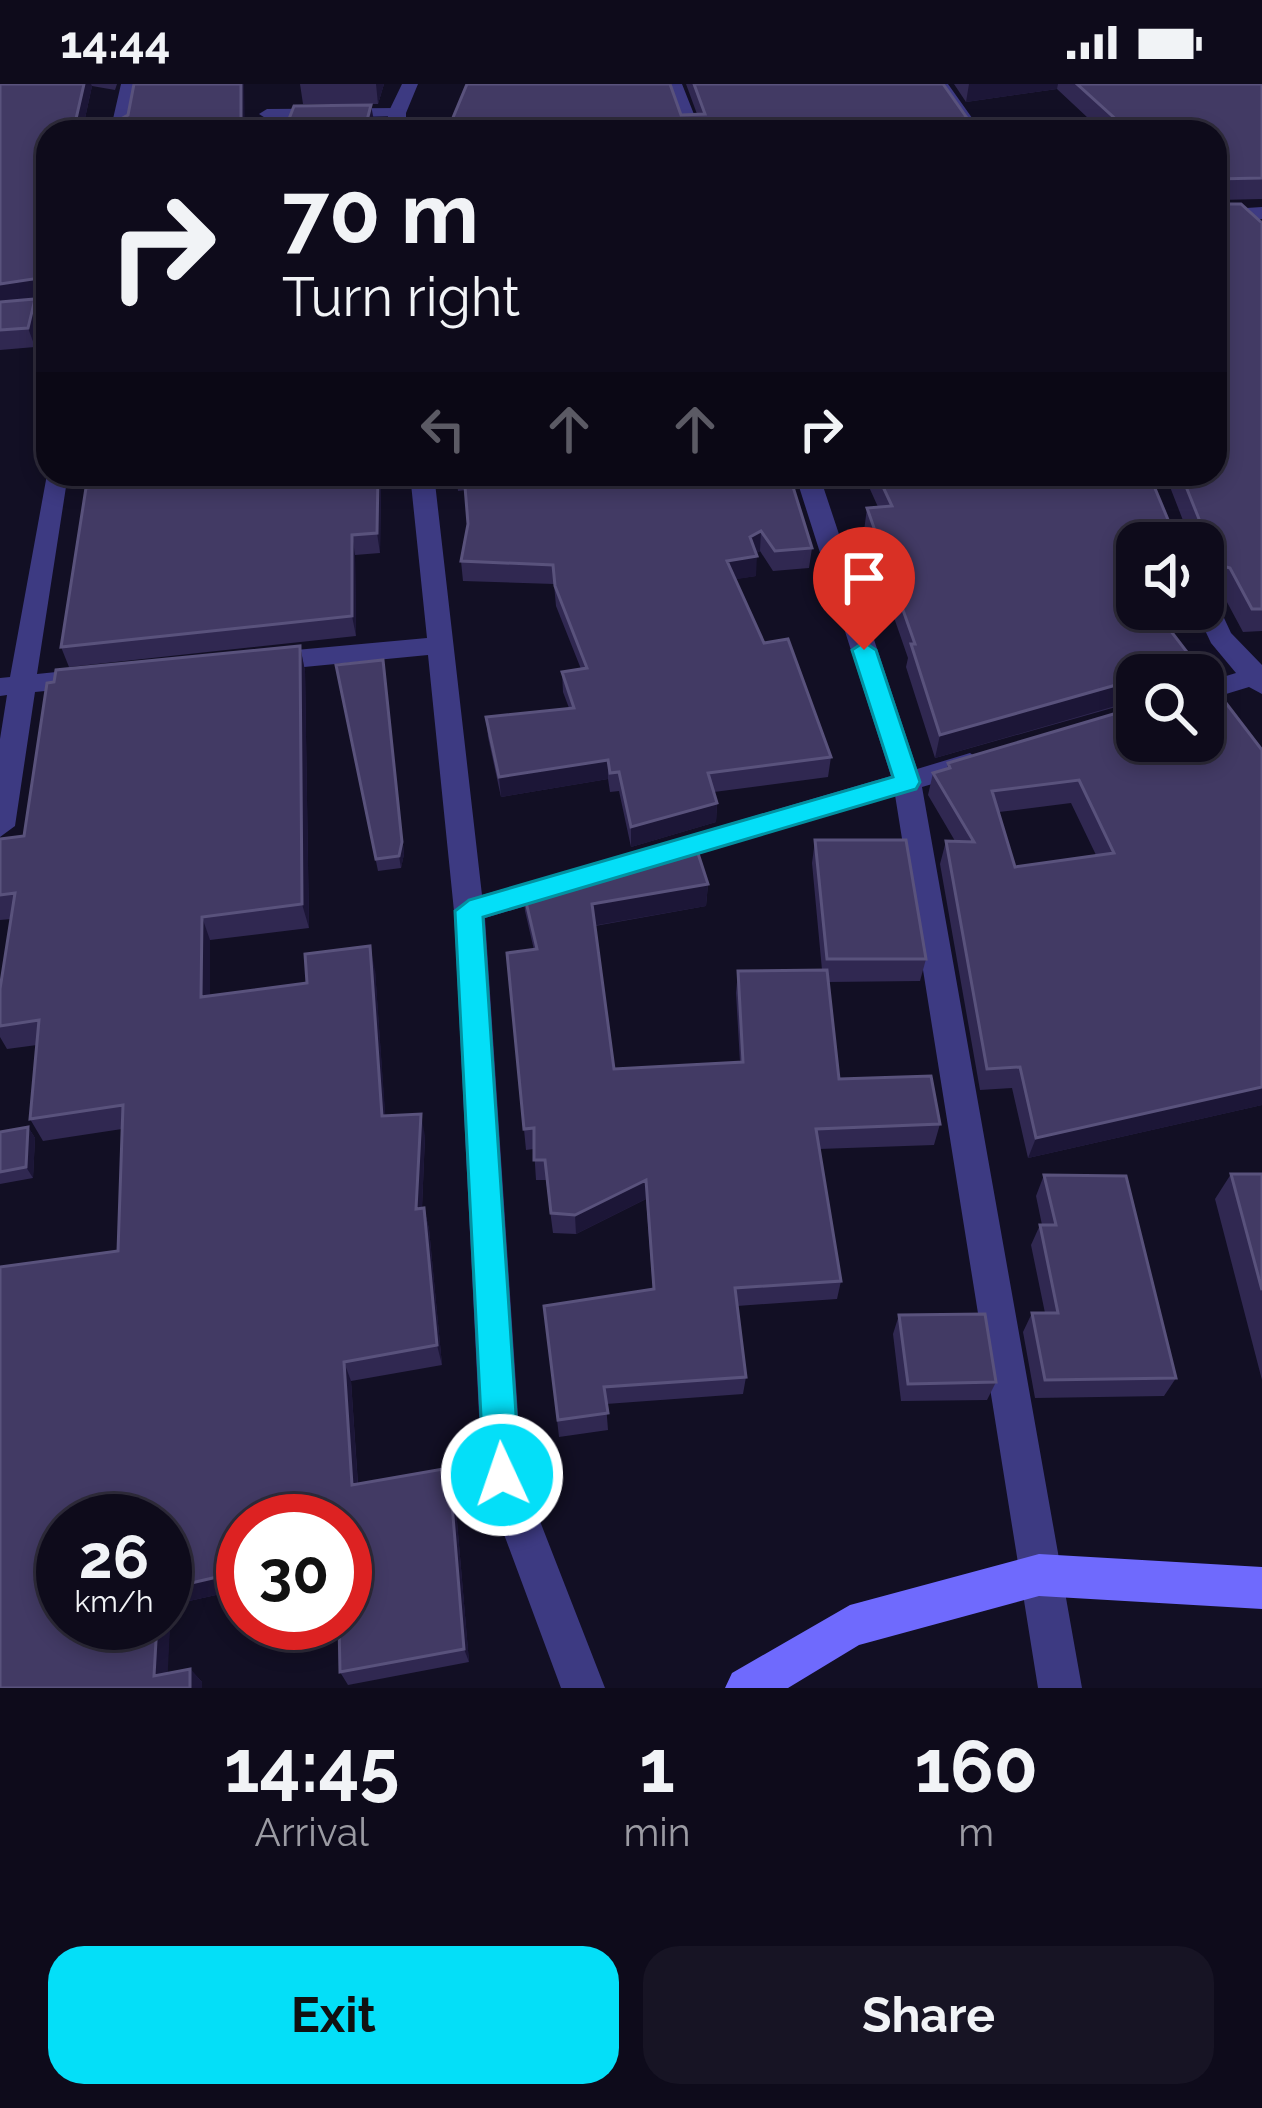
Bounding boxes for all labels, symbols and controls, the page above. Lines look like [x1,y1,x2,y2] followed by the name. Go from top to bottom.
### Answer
[60,16,170,69] text: 14:44
[282,164,479,263] text: 70 m
[84,168,240,324] icon: right
[282,265,520,329] text: Turn right
[410,396,476,462] icon: left
[536,396,602,462] icon: ahead
[662,396,728,462] icon: ahead
[788,396,854,462] icon: right
[1116,522,1224,762] map controls
[1116,522,1224,630] button: sound
[813,527,915,650] pin
[831,545,897,611] icon: arrive
[1116,654,1224,762] button: search
[439,1412,565,1538] position arrow
[216,1494,372,1650] speed limit sign: 30
[79,1522,149,1592] text: 26
[74,1584,154,1619] text: km/h
[224,1724,399,1809] text: 14:45
[639,1724,675,1809] text: 1
[915,1724,1038,1809] text: 160
[255,1809,369,1855] text: Arrival
[623,1809,691,1855] text: min
[958,1809,994,1855] text: m
[48,1946,619,2084] button: Exit
[643,1946,1214,2084] button: Share

